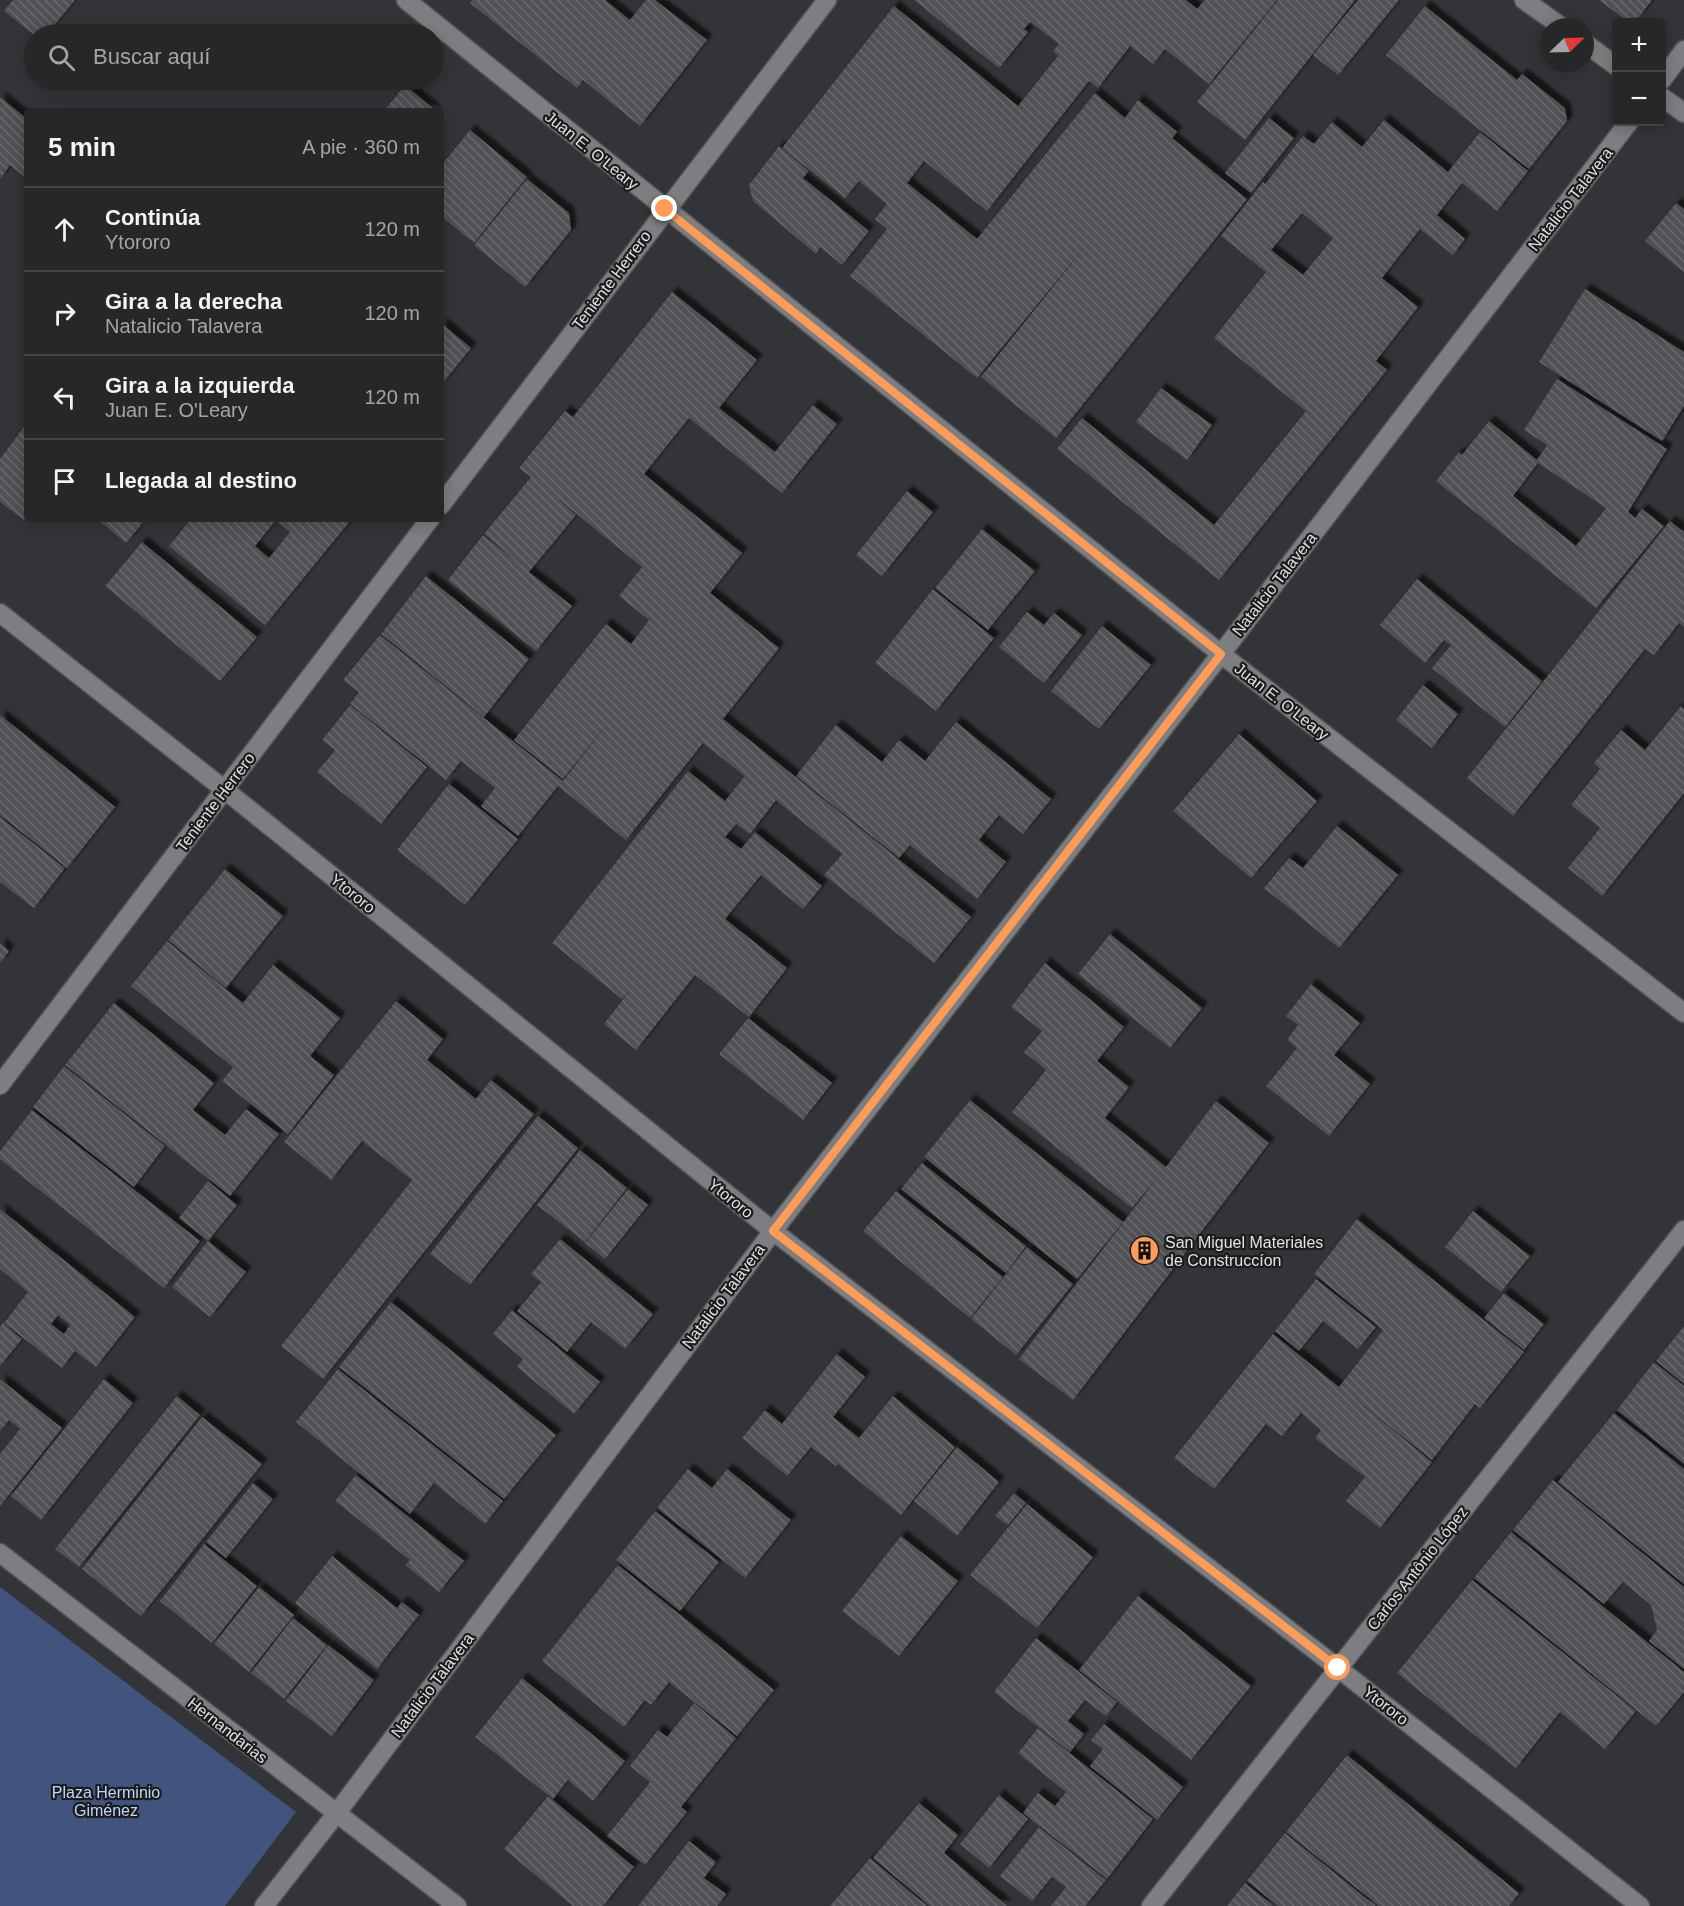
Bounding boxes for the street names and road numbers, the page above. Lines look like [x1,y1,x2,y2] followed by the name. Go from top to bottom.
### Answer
[542,108,641,193] street label: Juan E. O'Leary
[1525,144,1616,254] street label: Natalicio Talavera
[569,228,654,333] street label: Teniente Herrero
[1229,529,1320,639] street label: Natalicio Talavera
[1231,660,1332,743] street label: Juan E. O'Leary
[173,750,258,855] street label: Teniente Herrero
[327,870,379,917] street label: Ytororo
[705,1175,757,1222] street label: Ytororo
[679,1241,768,1352] street label: Natalicio Talavera
[1364,1503,1471,1633] street label: Carlos Antônio López
[388,1630,477,1741] street label: Natalicio Talavera
[1360,1683,1412,1728] street label: Ytororo
[185,1694,271,1767] street label: Hernandarias

